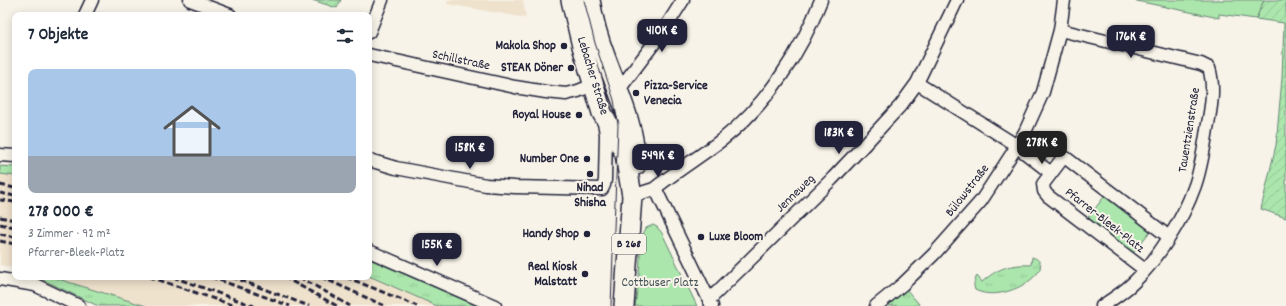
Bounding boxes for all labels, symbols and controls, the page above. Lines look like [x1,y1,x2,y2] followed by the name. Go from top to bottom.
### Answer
[629,19,695,53] pin: 410K €
[646,22,678,41] text: 410K €
[28,24,88,48] text: 7 Objekte
[334,25,356,47] icon: filters
[1098,25,1164,59] pin: 176K €
[1116,28,1146,47] text: 176K €
[571,35,613,118] street label: Lebacher Straße
[496,37,556,56] place label: Makola Shop
[559,41,569,51] marker: Makola Shop
[430,46,492,76] street label: Schillstraße
[501,59,564,78] place label: STEAK Döner
[566,63,576,73] marker: STEAK Döner
[644,77,708,111] place label: Pizza-Service Venecia
[1174,86,1206,174] street label: Tauentzienstraße
[631,88,641,98] marker: Pizza-Service Venecia
[156,95,228,167] icon: home
[512,106,571,125] place label: Royal House
[574,110,584,120] marker: Royal House
[806,121,872,155] pin: 183K €
[824,124,854,143] text: 183K €
[1009,131,1075,165] pin: 278K €
[1026,134,1058,153] text: 278K €
[437,136,503,170] pin: 158K €
[455,139,485,158] text: 158K €
[625,144,691,178] pin: 549K €
[641,147,675,166] text: 549K €
[520,150,579,169] place label: Number One
[582,154,592,164] marker: Number One
[941,160,995,221] street label: Bülowstraße
[585,169,595,179] marker: Nihad Shisha
[772,170,820,218] street label: Jenneweg
[574,179,607,213] place label: Nihad Shisha
[1060,184,1148,258] street label: Pfarrer-Bleek-Platz
[28,201,94,225] text: 278 000 €
[28,225,110,244] text: 3 Zimmer · 92 m²
[522,225,579,244] place label: Handy Shop
[709,228,763,247] place label: Luxe Bloom
[582,229,592,239] marker: Handy Shop
[696,232,706,242] marker: Luxe Bloom
[404,233,470,267] pin: 155K €
[612,234,646,254] road number: B 268
[421,236,453,255] text: 155K €
[28,244,125,263] text: Pfarrer-Bleek-Platz
[528,258,578,292] place label: Real Kiosk Malstatt
[580,269,590,279] marker: Real Kiosk Malstatt
[622,274,698,293] park label: Cottbuser Platz

